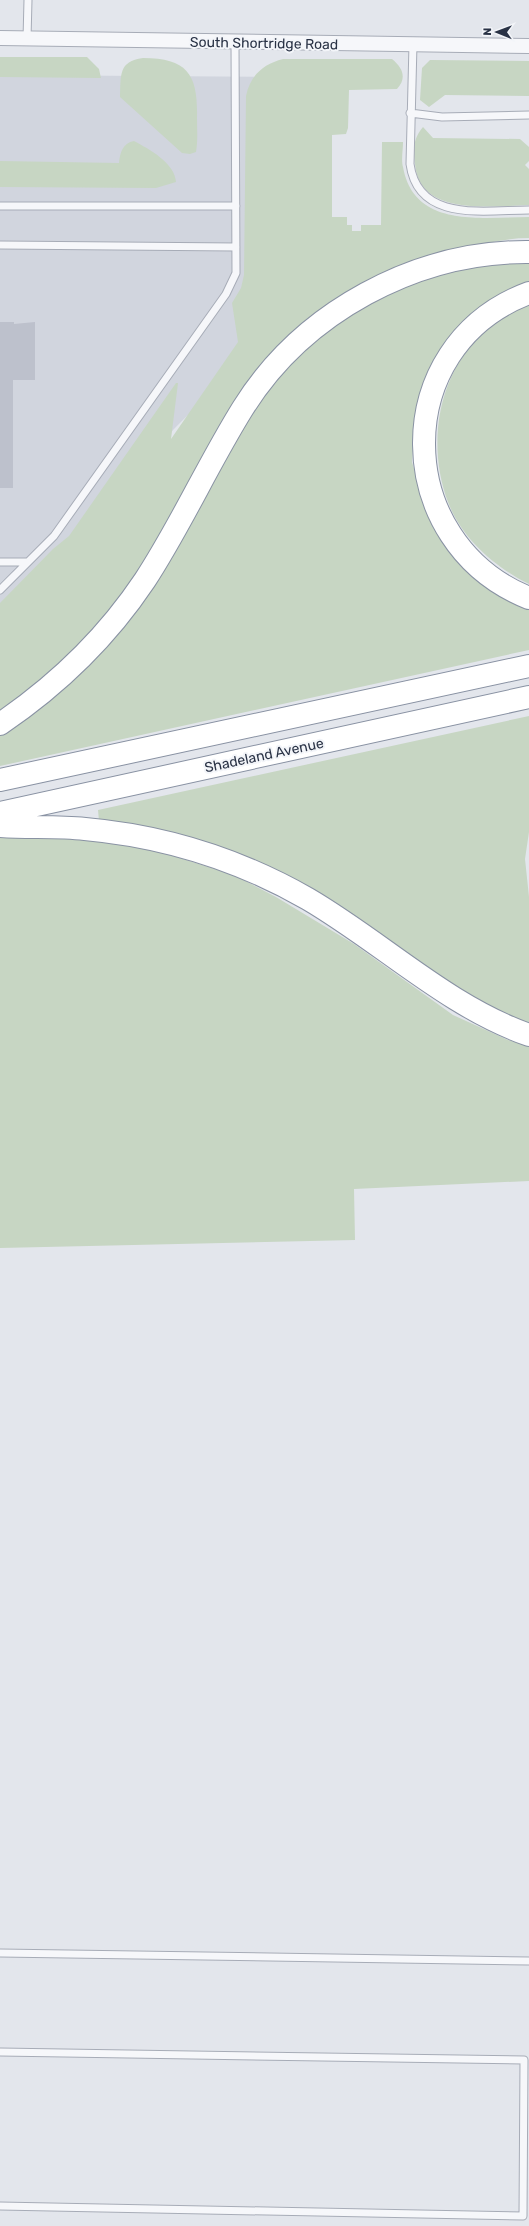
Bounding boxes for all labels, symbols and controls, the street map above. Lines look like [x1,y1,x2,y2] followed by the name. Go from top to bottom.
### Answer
[477,12,517,52] north arrow
[481,28,494,36] text: N
[190,34,338,53] street label: South Shortridge Road
[203,735,325,776] street label: Shadeland Avenue

